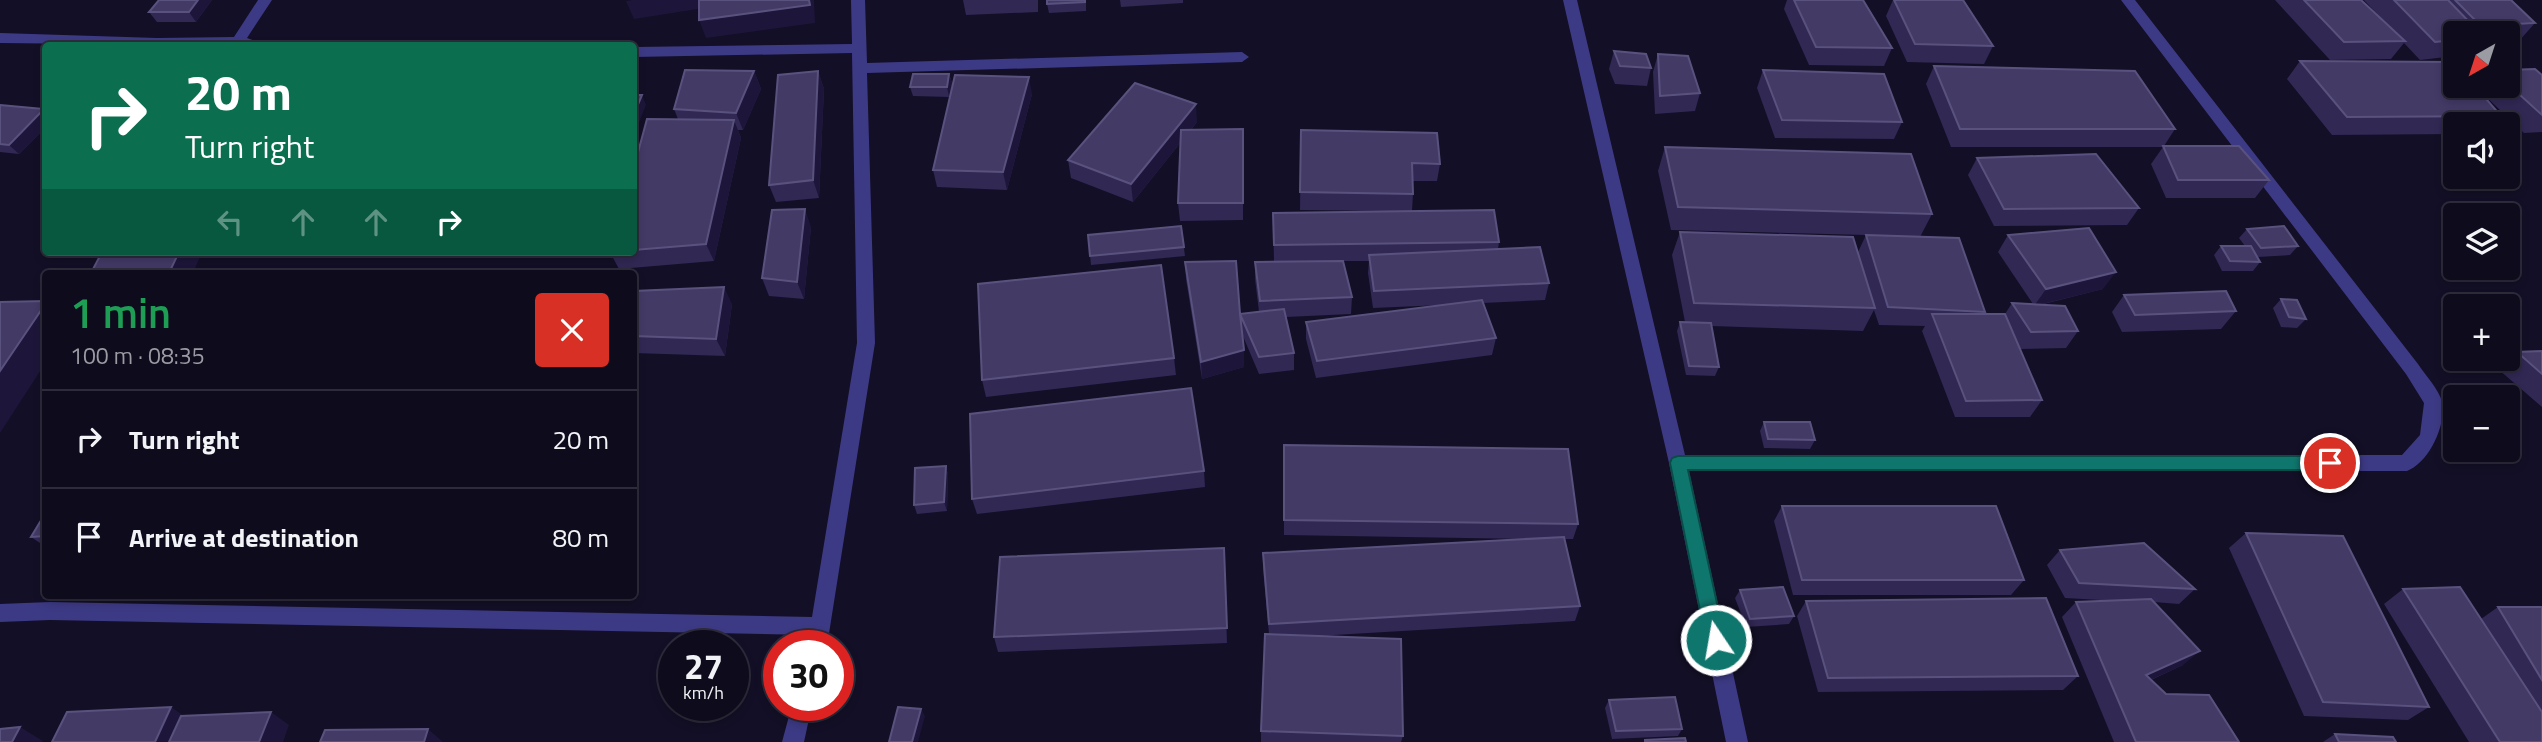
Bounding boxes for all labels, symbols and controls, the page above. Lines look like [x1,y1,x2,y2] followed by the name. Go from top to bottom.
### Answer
[2443,21,2520,98] north arrow
[2443,21,2520,462] map controls
[185,54,292,129] text: 20 m
[70,70,161,161] icon: right
[2443,112,2520,189] button: sound
[185,122,314,170] text: Turn right
[211,203,249,241] icon: left
[284,203,322,241] icon: ahead
[357,203,395,241] icon: ahead
[430,203,468,241] icon: right
[2443,203,2520,280] button: layers
[70,280,171,344] text: 1 min
[535,293,609,367] button: close
[2443,294,2520,371] button: +
[70,338,205,373] text: 100 m · 08:35
[2443,385,2520,462] button: −
[70,420,108,458] icon: right
[129,420,240,459] text: Turn right
[552,420,609,459] text: 20 m
[2300,433,2360,493] pin
[2311,444,2349,482] icon: arrive
[70,518,108,556] icon: arrive
[129,518,359,557] text: Arrive at destination
[552,518,609,557] text: 80 m
[1679,603,1753,677] position arrow
[763,630,854,721] speed limit sign: 30
[684,639,723,693] text: 27
[683,679,724,706] text: km/h

